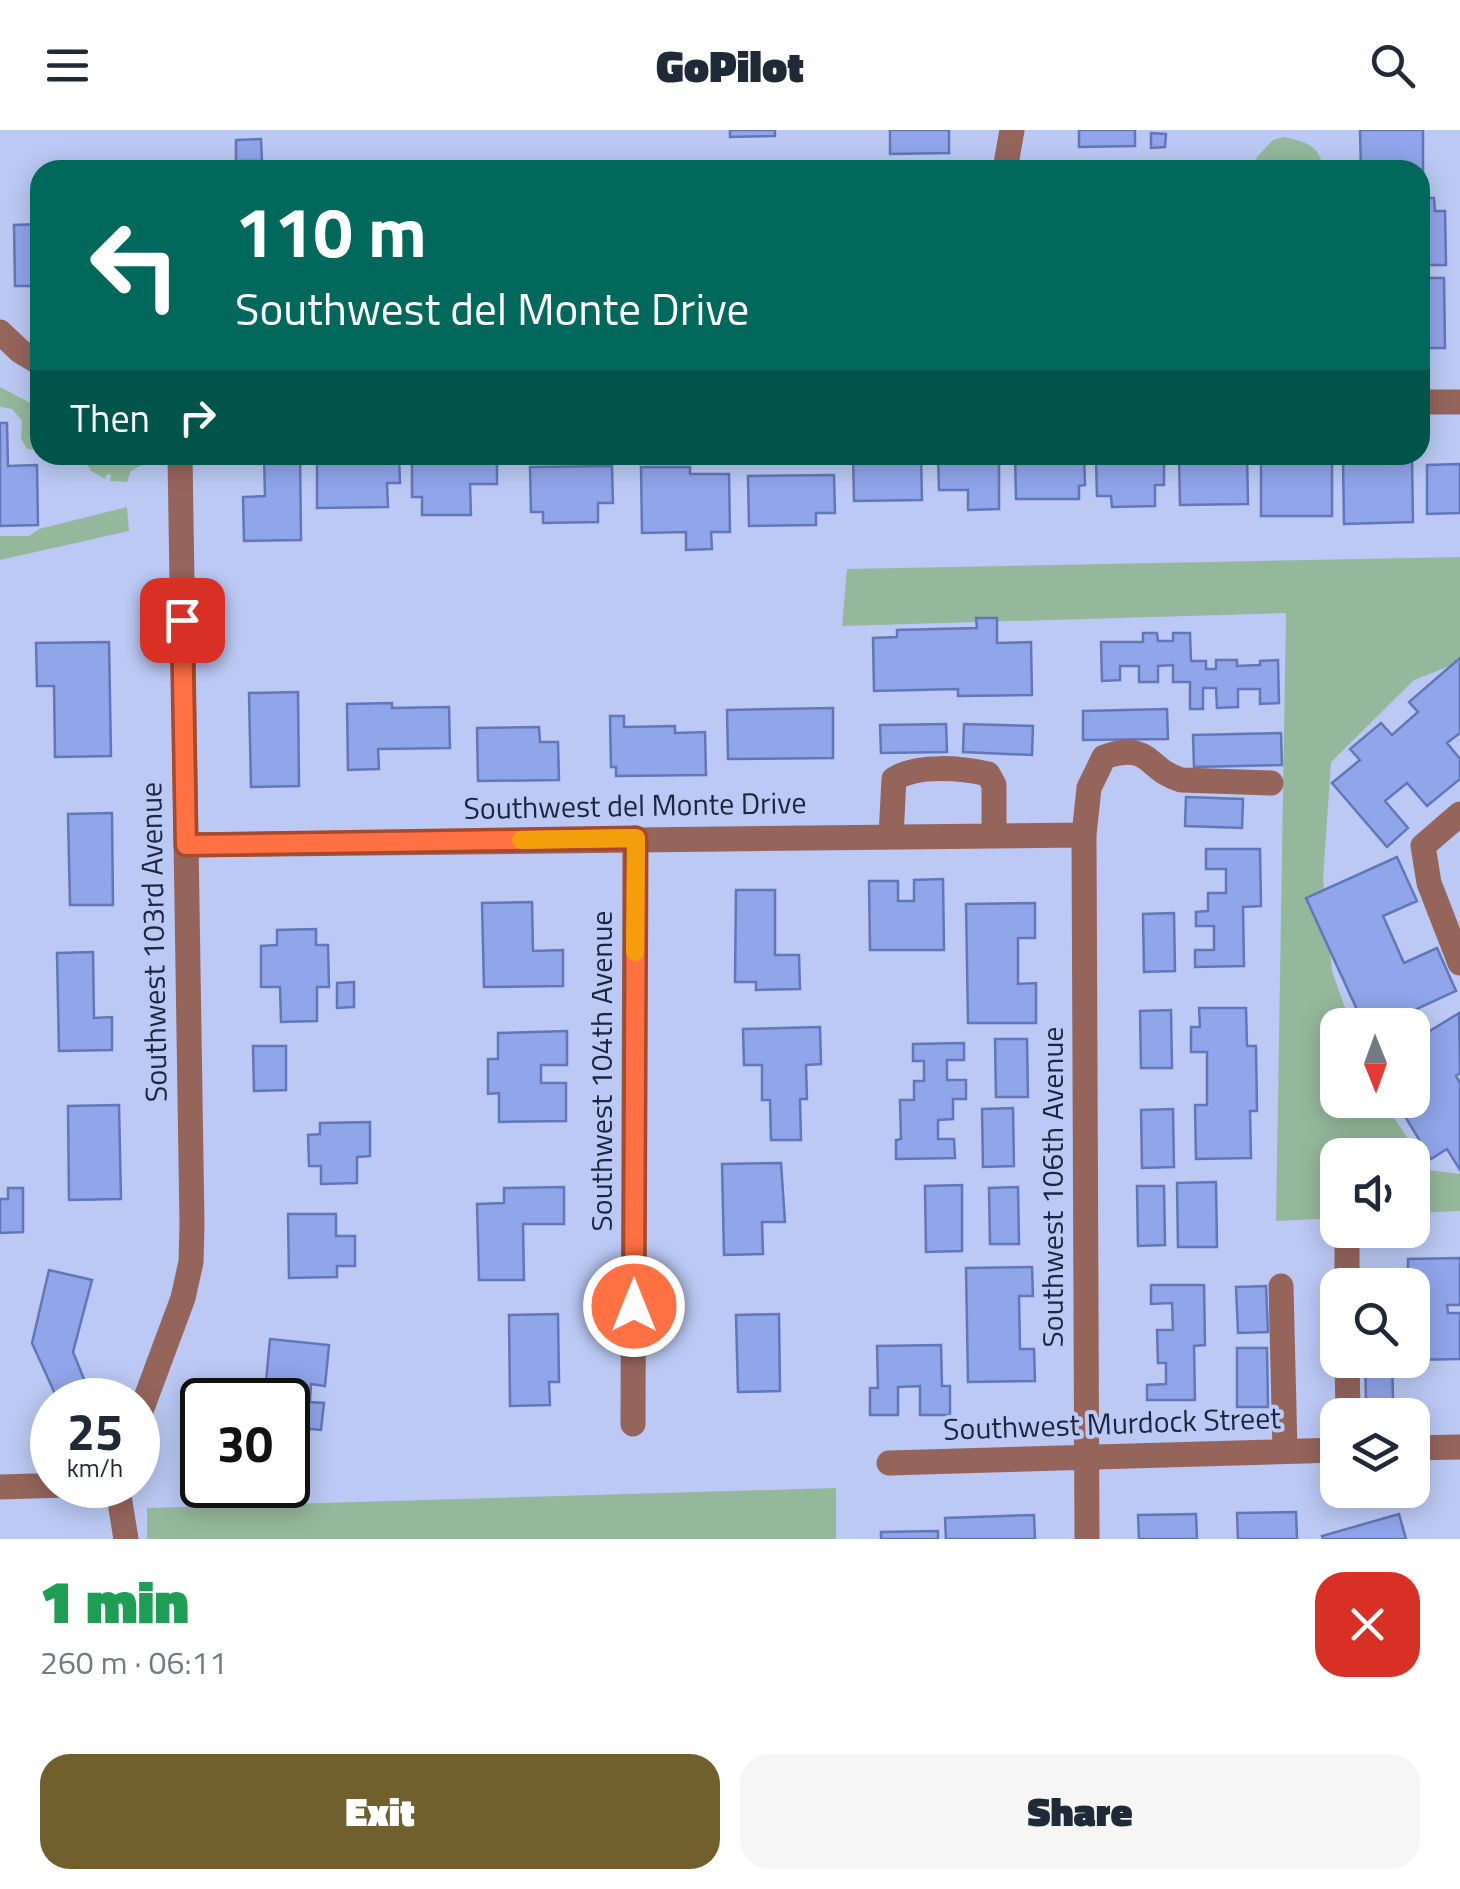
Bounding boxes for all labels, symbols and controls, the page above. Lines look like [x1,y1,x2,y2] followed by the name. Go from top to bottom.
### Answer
[656,31,804,99] text: GoPilot
[40,38,95,93] icon: menu
[1365,38,1420,93] icon: search
[235,178,427,284] text: 110 m
[70,200,200,330] icon: left
[235,274,749,342] text: Southwest del Monte Drive
[70,389,150,447] text: Then
[170,390,225,445] icon: right
[140,578,225,663] pin
[155,593,210,648] icon: arrive
[463,779,807,831] street label: Southwest del Monte Drive
[127,782,179,1102] street label: Southwest 103rd Avenue
[578,911,624,1231] street label: Southwest 104th Avenue
[1320,1008,1430,1118] north arrow
[1320,1008,1430,1508] map controls
[1029,1027,1075,1347] street label: Southwest 106th Avenue
[1320,1138,1430,1248] button: sound
[582,1254,686,1358] position arrow
[1320,1268,1430,1378] button: search
[180,1378,310,1508] speed limit sign: 30
[67,1393,123,1469] text: 25
[942,1394,1282,1452] street label: Southwest Murdock Street
[1320,1398,1430,1508] button: layers
[67,1449,123,1487] text: km/h
[40,1555,189,1646] text: 1 min
[1315,1572,1420,1677] button: close
[40,1638,227,1686] text: 260 m · 06:11
[40,1754,720,1869] button: Exit
[740,1754,1420,1869] button: Share

